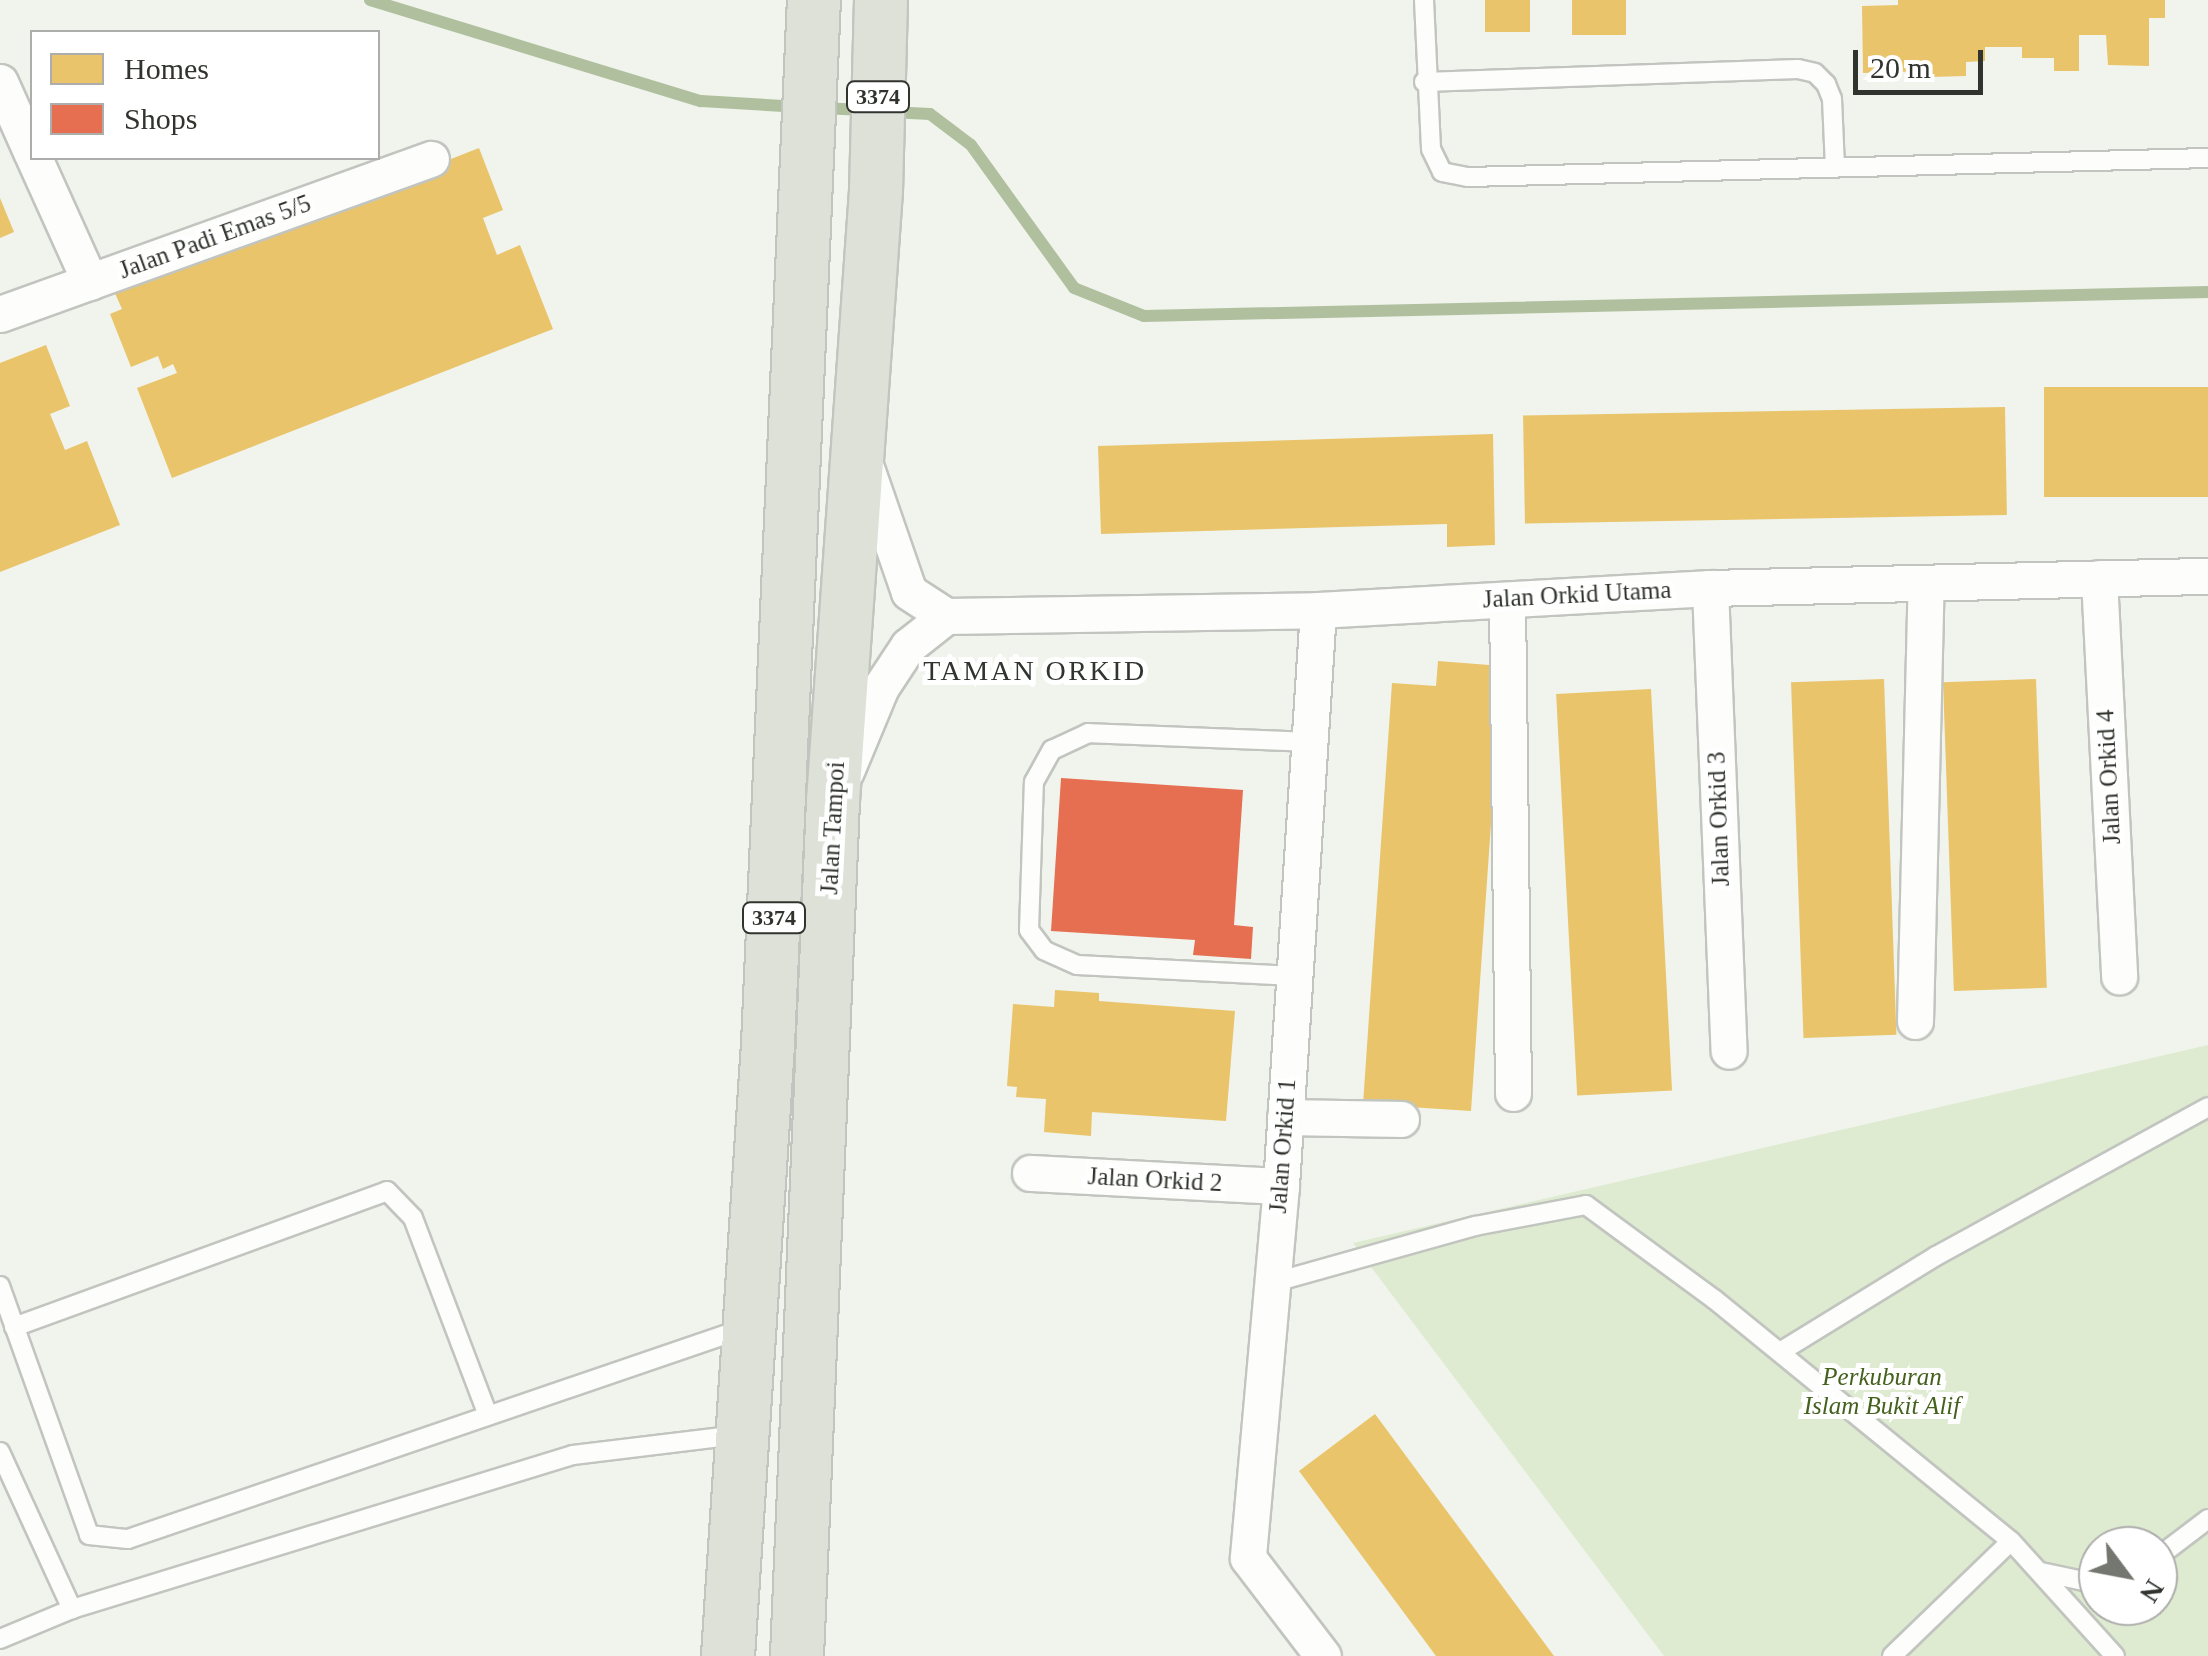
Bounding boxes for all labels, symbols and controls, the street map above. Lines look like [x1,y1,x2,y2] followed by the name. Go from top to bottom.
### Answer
[30,30,380,160] legend
[1858,30,1988,92] scale bar
[1870,51,1931,84] text: 20 m
[124,52,209,85] text: Homes
[846,80,910,114] road number: 3374
[124,102,197,135] text: Shops
[115,188,315,286] street label: Jalan Padi Emas 5/5
[1482,575,1672,615] street label: Jalan Orkid Utama
[923,654,1147,688] district label: TAMAN ORKID
[2090,709,2128,845] street label: Jalan Orkid 4
[1702,751,1736,887] street label: Jalan Orkid 3
[815,760,851,896] street label: Jalan Tampoi
[742,901,806,935] road number: 3374
[1263,1078,1303,1214] street label: Jalan Orkid 1
[1087,1161,1223,1199] street label: Jalan Orkid 2
[1804,1363,1960,1422] park label: Perkuburan Islam Bukit Alif
[2078,1526,2178,1626] north arrow
[2134,1574,2171,1608] text: N

